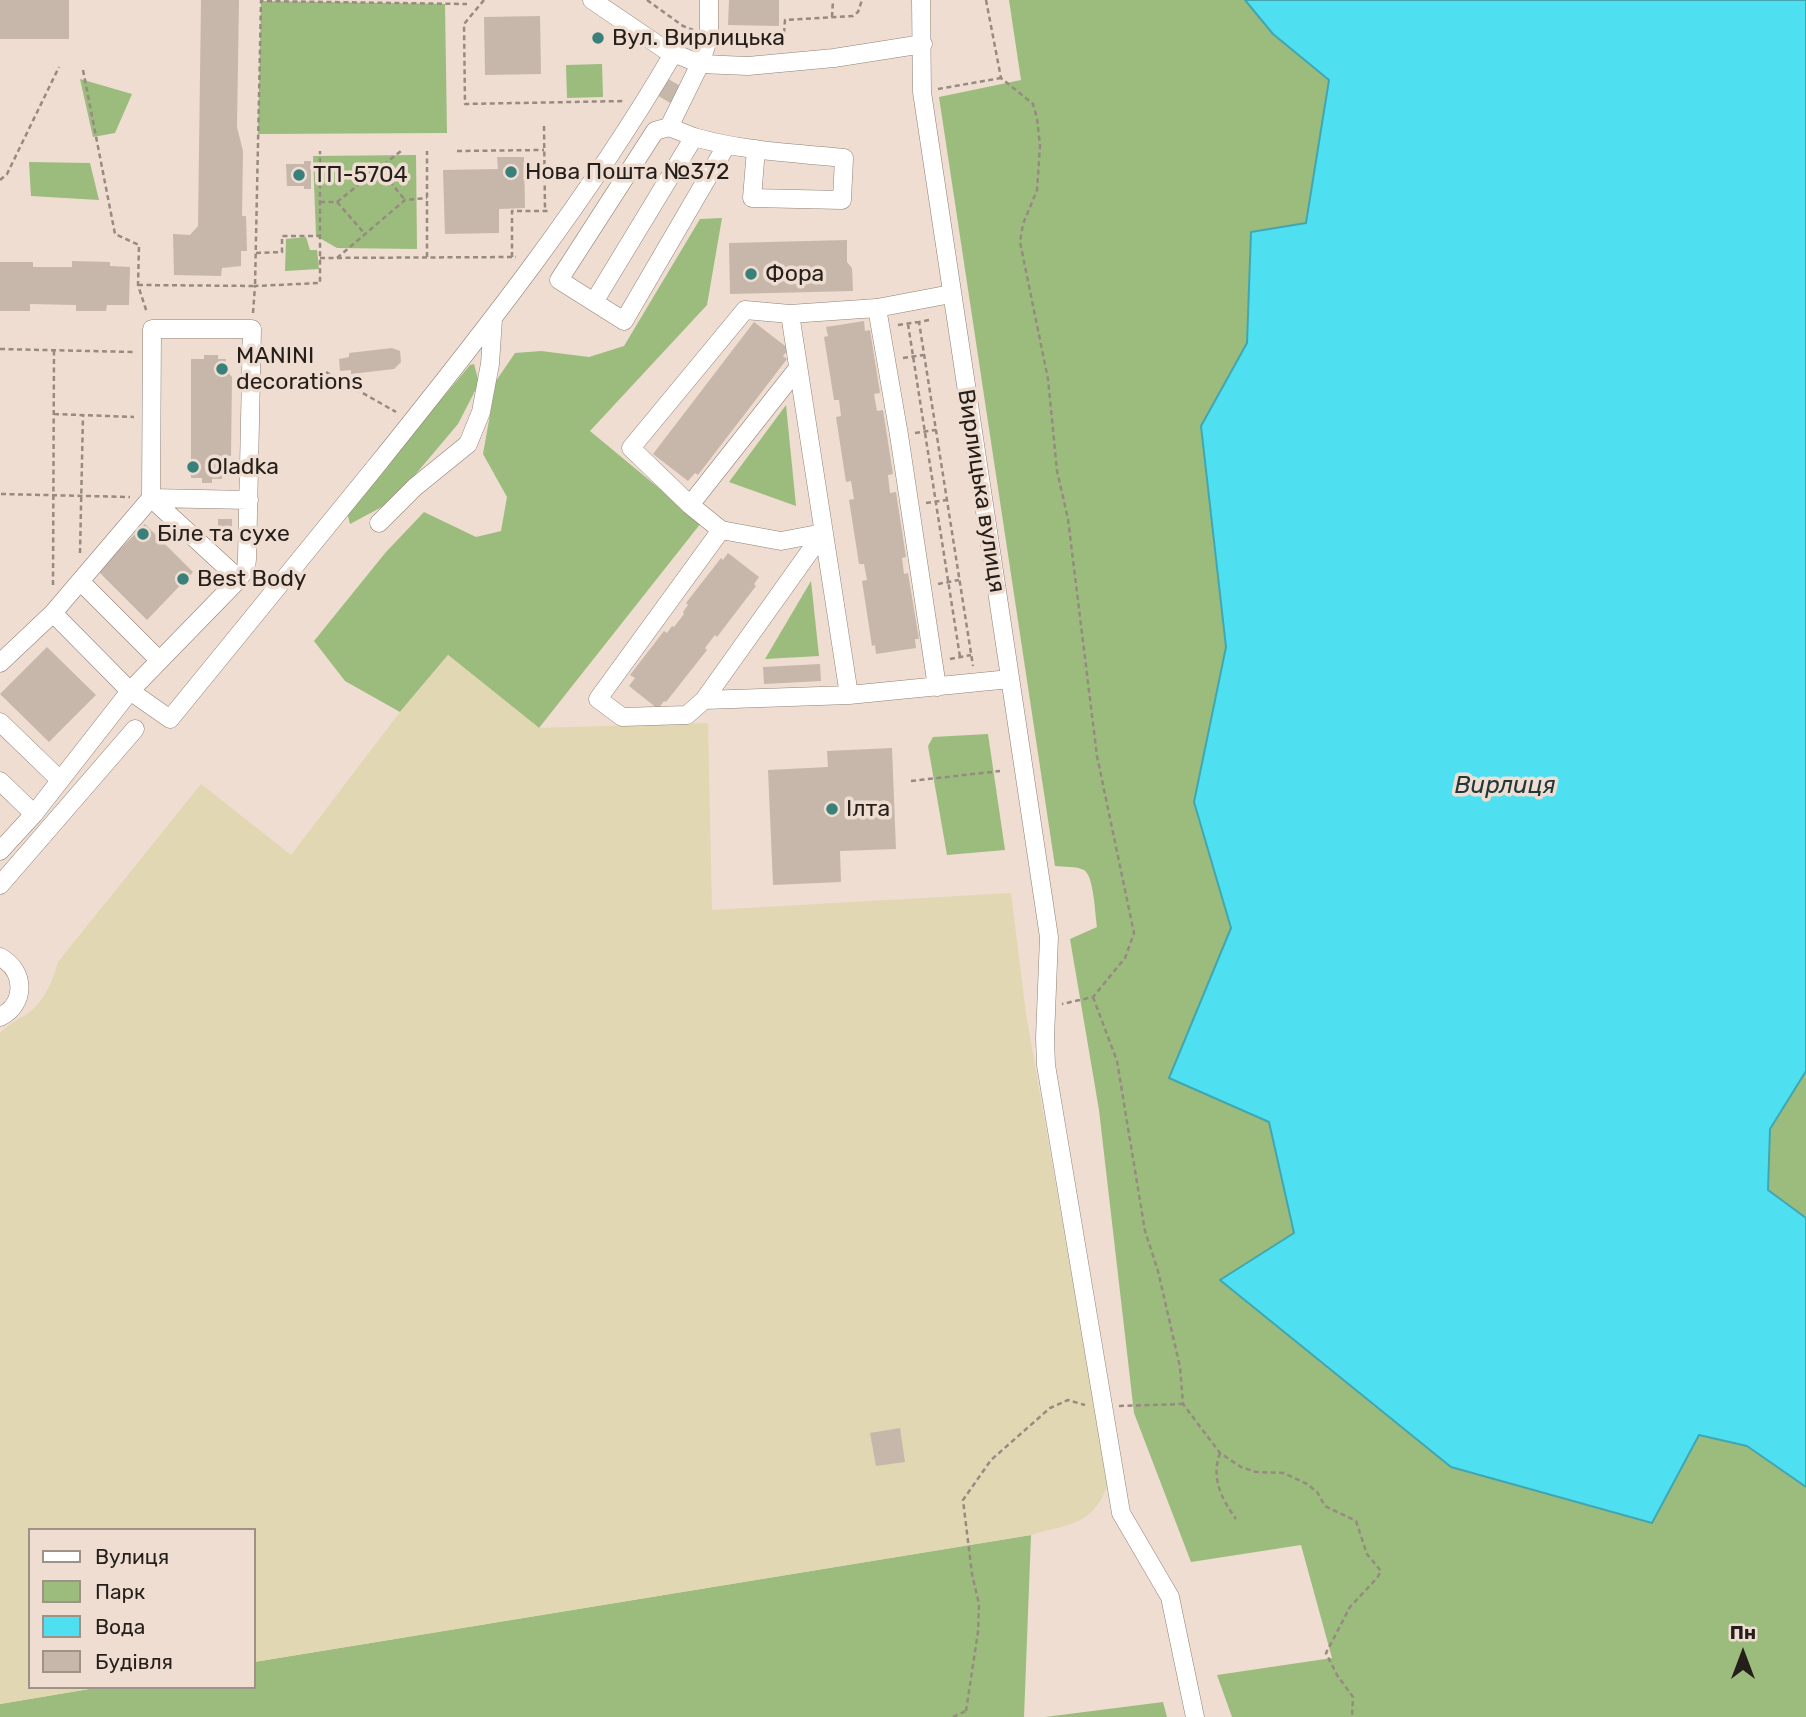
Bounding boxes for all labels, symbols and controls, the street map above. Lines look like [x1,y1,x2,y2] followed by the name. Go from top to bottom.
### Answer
[612,24,785,52] place label: Вул. Вирлицька
[590,30,606,46] marker: Вул. Вирлицька
[525,158,729,186] place label: Нова Пошта №372
[313,161,408,189] place label: ТП-5704
[503,164,519,180] marker: Нова Пошта №372
[291,167,307,183] marker: ТП-5704
[765,260,824,288] place label: Фора
[743,266,759,282] marker: Фора
[236,342,363,396] place label: MANINI decorations
[214,361,230,377] marker: MANINI decorations
[951,387,1011,595] street label: Вирлицька вулиця
[207,453,279,481] place label: Oladka
[185,459,201,475] marker: Oladka
[157,520,290,548] place label: Біле та сухе
[135,526,151,542] marker: Біле та сухе
[197,565,307,593] place label: Best Body
[175,571,191,587] marker: Best Body
[1454,772,1556,800] water label: Вирлиця
[846,795,890,823] place label: Ілта
[824,801,840,817] marker: Ілта
[28,1528,256,1689] legend
[95,1544,169,1569] text: Вулиця
[95,1579,145,1604] text: Парк
[95,1614,145,1639] text: Вода
[1708,1619,1778,1689] north arrow
[1730,1621,1756,1644] text: Пн
[95,1649,173,1674] text: Будівля

